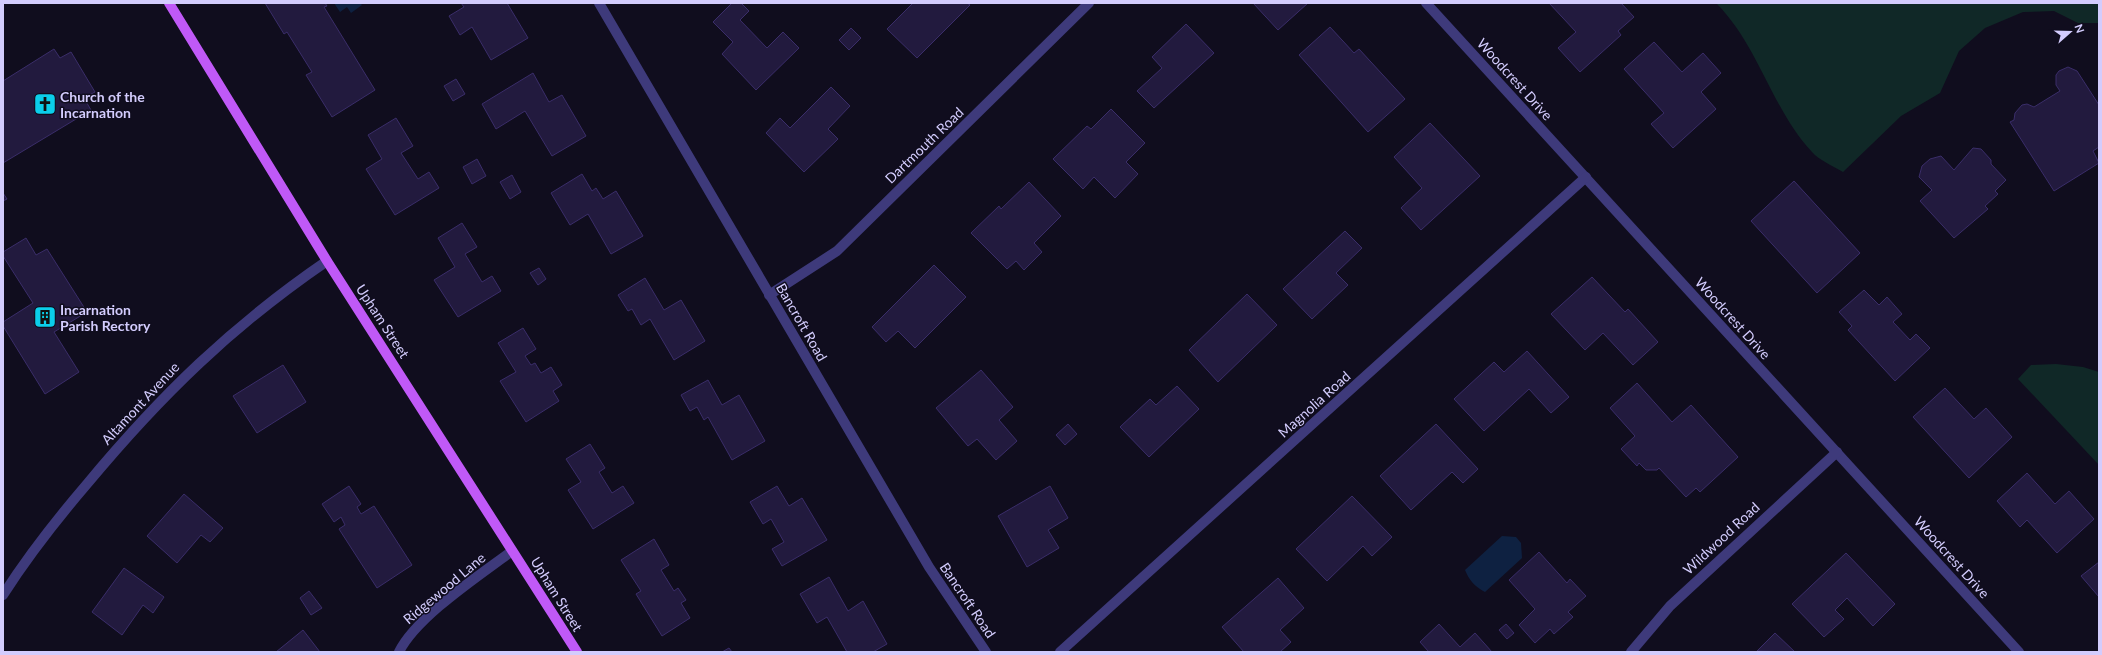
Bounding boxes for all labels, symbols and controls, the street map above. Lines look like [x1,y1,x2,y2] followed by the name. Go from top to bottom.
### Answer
[2050,12,2090,52] north arrow
[2072,22,2087,35] text: N
[1474,35,1556,123] street label: Woodcrest Drive
[60,88,145,121] place label: Church of the Incarnation
[32,91,58,117] church icon: Church of the Incarnation
[881,103,967,187] street label: Dartmouth Road
[1692,274,1774,362] street label: Woodcrest Drive
[773,280,831,364] street label: Bancroft Road
[353,281,413,361] street label: Upham Street
[60,301,151,334] place label: Incarnation Parish Rectory
[32,304,58,330] building icon: Incarnation Parish Rectory
[98,358,182,448] street label: Altamont Avenue
[1274,367,1354,441] street label: Magnolia Road
[1679,498,1763,578] street label: Wildwood Road
[1911,513,1993,601] street label: Woodcrest Drive
[399,549,489,627] street label: Ridgewood Lane
[527,554,587,634] street label: Upham Street
[937,559,999,641] street label: Bancroft Road

